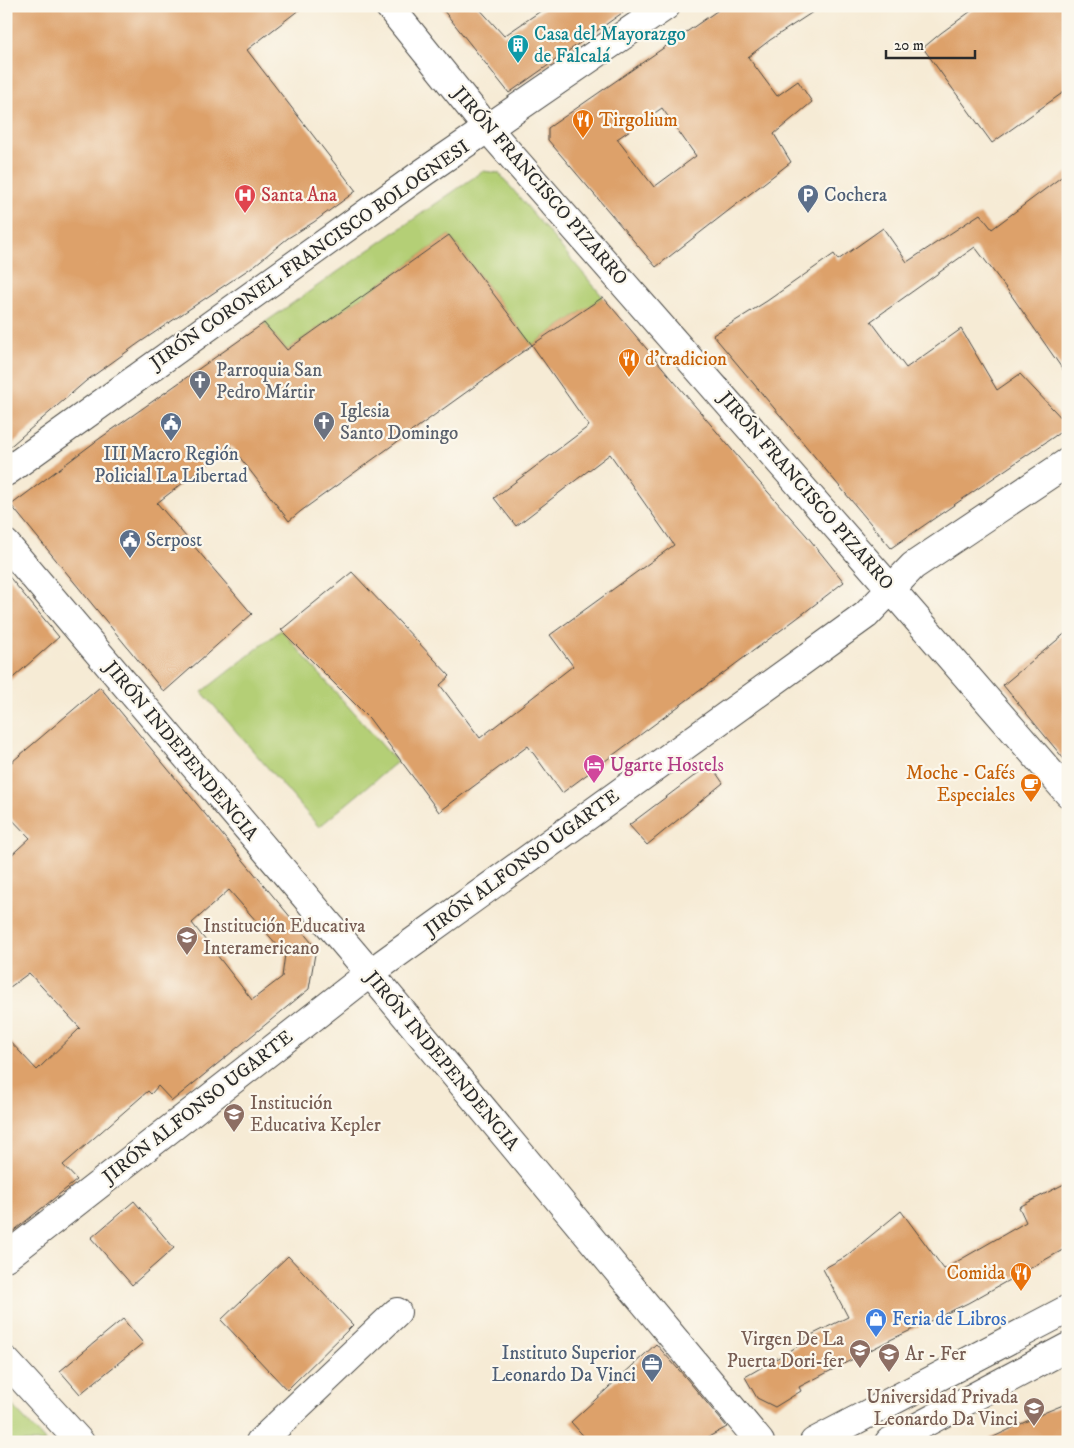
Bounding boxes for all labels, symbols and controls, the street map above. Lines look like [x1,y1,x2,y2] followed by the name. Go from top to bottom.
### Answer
[534,23,686,68] place label: Casa del Mayorazgo de Falcalá
[886,28,975,60] scale bar
[506,33,530,64] building icon: Casa del Mayorazgo de Falcalá
[894,36,924,55] text: 20 m
[446,79,634,290] street label: JIRÓN FRANCISCO PIZARRO
[571,108,595,139] restaurant icon: Tirgolium
[599,109,678,132] place label: Tirgolium
[143,134,474,376] street label: JIRÓN CORONEL FRANCISCO BOLOGNESI
[233,183,257,214] hospital icon: Santa Ana
[796,183,820,214] parking icon: Cochera
[261,184,337,207] place label: Santa Ana
[824,184,887,207] place label: Cochera
[617,347,641,378] restaurant icon: d'tradicion
[645,348,727,371] place label: d'tradicion
[216,359,322,404] place label: Parroquia San Pedro Mártir
[188,369,212,400] church icon: Parroquia San Pedro Mártir
[712,384,900,595] street label: JIRÓN FRANCISCO PIZARRO
[340,400,458,445] place label: Iglesia Santo Domingo
[312,410,336,441] church icon: Iglesia Santo Domingo
[159,411,183,442] public building icon: III Macro Región Policial La Libertad
[94,443,248,488] place label: III Macro Región Policial La Libertad
[118,528,142,559] public building icon: Serpost
[146,529,202,552] place label: Serpost
[98,654,265,846] street label: JIRÓN INDEPENDENCIA
[582,753,606,784] hotel icon: Ugarte Hostels
[610,754,724,777] place label: Ugarte Hostels
[906,762,1015,807] place label: Moche - Cafés Especiales
[1019,772,1043,803] cafe icon: Moche - Cafés Especiales
[417,783,624,943] street label: JIRÓN ALFONSO UGARTE
[203,915,365,960] place label: Institución Educativa Interamericano
[175,925,199,956] school or university icon: Institución Educativa Interamericano
[359,964,526,1156] street label: JIRÓN INDEPENDENCIA
[96,1024,298,1190] street label: JIRÓN ALFONSO UGARTE
[250,1092,381,1137] place label: Institución Educativa Kepler
[222,1102,246,1133] school or university icon: Institución Educativa Kepler
[1009,1261,1033,1292] restaurant icon: Comida
[946,1262,1005,1285] place label: Comida
[864,1307,888,1338] shop icon: Feria de Libros
[892,1308,1007,1331] place label: Feria de Libros
[727,1328,844,1373] place label: Virgen De La Puerta Dori-fer
[848,1338,872,1369] school or university icon: Virgen De La Puerta Dori-fer
[491,1342,636,1387] place label: Instituto Superior Leonardo Da Vinci
[877,1342,901,1373] school or university icon: Ar - Fer
[905,1343,966,1366] place label: Ar - Fer
[640,1352,664,1383] office icon: Instituto Superior Leonardo Da Vinci
[866,1386,1018,1431] place label: Universidad Privada Leonardo Da Vinci
[1022,1396,1046,1427] school or university icon: Universidad Privada Leonardo Da Vinci

